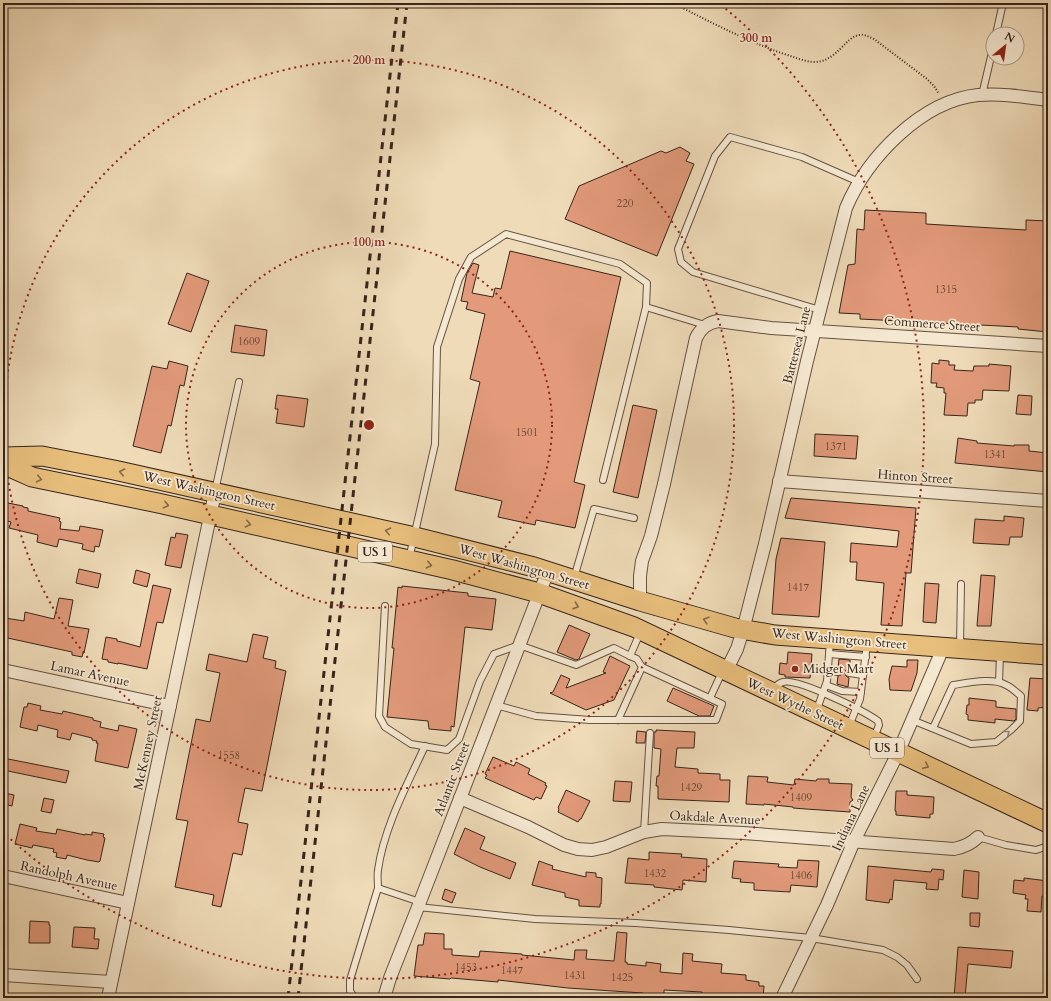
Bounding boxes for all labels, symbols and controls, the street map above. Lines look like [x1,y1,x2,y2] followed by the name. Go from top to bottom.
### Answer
[985,26,1025,66] north arrow
[1002,29,1018,47] text: N
[740,30,773,46] text: 300 m
[353,52,386,68] text: 200 m
[617,196,634,211] house number: 220
[353,234,386,250] text: 100 m
[935,282,957,297] house number: 1315
[779,304,815,386] street label: Battersea Lane
[883,312,981,336] street label: Commerce Street
[238,334,261,349] house number: 1609
[362,418,376,432] centre of rings
[516,425,538,440] house number: 1501
[825,439,847,454] house number: 1371
[984,447,1006,462] house number: 1341
[877,465,953,489] street label: Hinton Street
[140,467,277,515] street label: West Washington Street
[119,468,125,476] one-way arrow
[36,474,42,482] one-way arrow
[163,501,169,509] one-way arrow
[245,519,251,527] one-way arrow
[385,527,391,535] one-way arrow
[456,539,592,594] street label: West Washington Street
[358,542,392,562] road number: US 1
[426,560,432,568] one-way arrow
[787,580,810,595] house number: 1417
[572,601,579,610] one-way arrow
[702,616,709,625] one-way arrow
[770,624,907,654] street label: West Washington Street
[49,657,131,691] street label: Lamar Avenue
[803,660,873,678] place label: Midget Mart
[790,664,800,674] marker: Midget Mart
[743,673,847,734] street label: West Wythe Street
[129,694,167,792] street label: McKenney Street
[1003,731,1010,738] one-way arrow
[870,738,904,758] road number: US 1
[430,739,474,819] street label: Atlantic Street
[218,748,240,763] house number: 1558
[921,761,929,769] one-way arrow
[680,780,703,795] house number: 1429
[828,782,874,854] street label: Indiana Lane
[790,790,813,805] house number: 1409
[669,807,761,829] street label: Oakdale Avenue
[19,857,119,895] street label: Randolph Avenue
[644,866,667,881] house number: 1432
[790,868,813,883] house number: 1406
[455,960,478,975] house number: 1453
[501,963,524,978] house number: 1447
[564,968,586,983] house number: 1431
[611,970,633,985] house number: 1425

